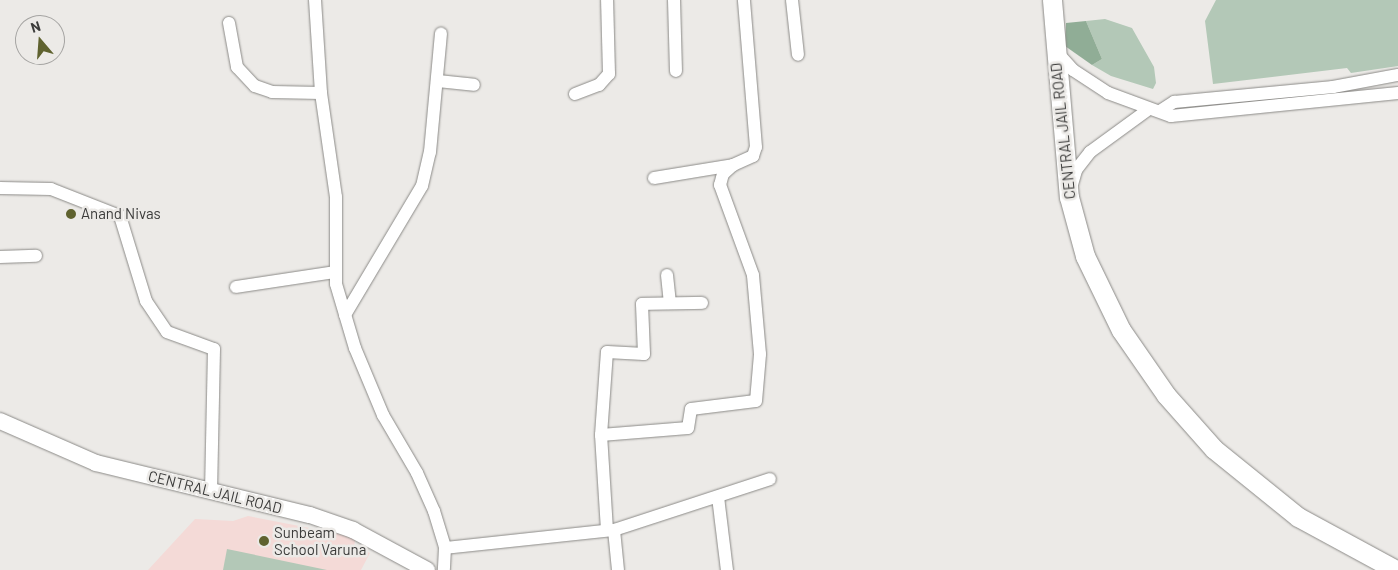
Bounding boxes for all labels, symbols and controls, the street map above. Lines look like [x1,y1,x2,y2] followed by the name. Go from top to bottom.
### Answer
[15,15,65,65] north arrow
[28,17,43,36] text: N
[1047,62,1079,200] street label: CENTRAL JAIL ROAD
[81,205,161,223] place label: Anand Nivas
[65,208,77,220] marker: Anand Nivas
[146,467,284,517] street label: CENTRAL JAIL ROAD
[274,523,366,558] place label: Sunbeam School Varuna
[258,535,270,547] marker: Sunbeam School Varuna

